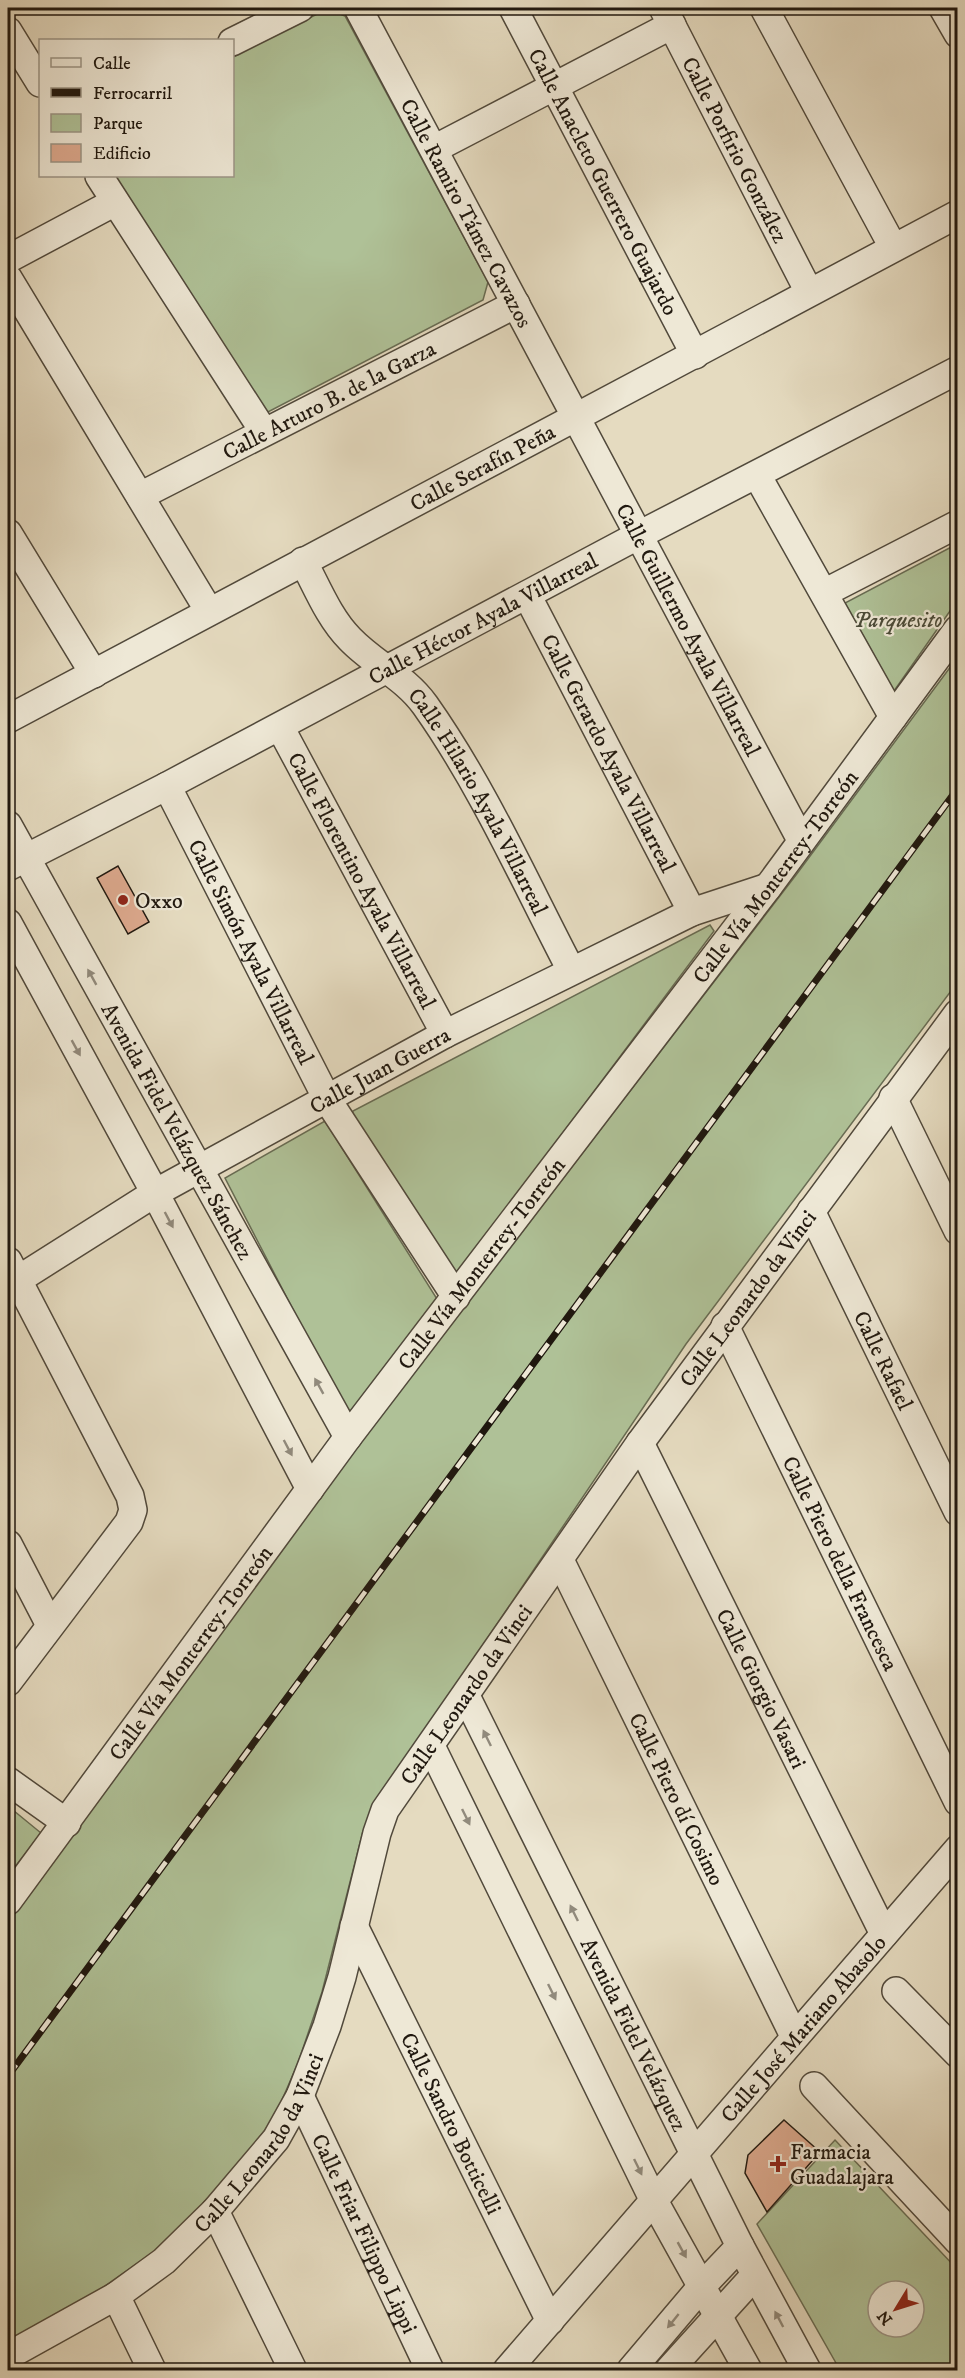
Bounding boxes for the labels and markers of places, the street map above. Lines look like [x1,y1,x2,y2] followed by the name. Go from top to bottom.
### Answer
[135,888,183,915] place label: Oxxo
[116,893,130,907] marker: Oxxo
[790,2139,894,2191] place label: Farmacia Guadalajara
[771,2157,785,2171] marker: Farmacia Guadalajara

